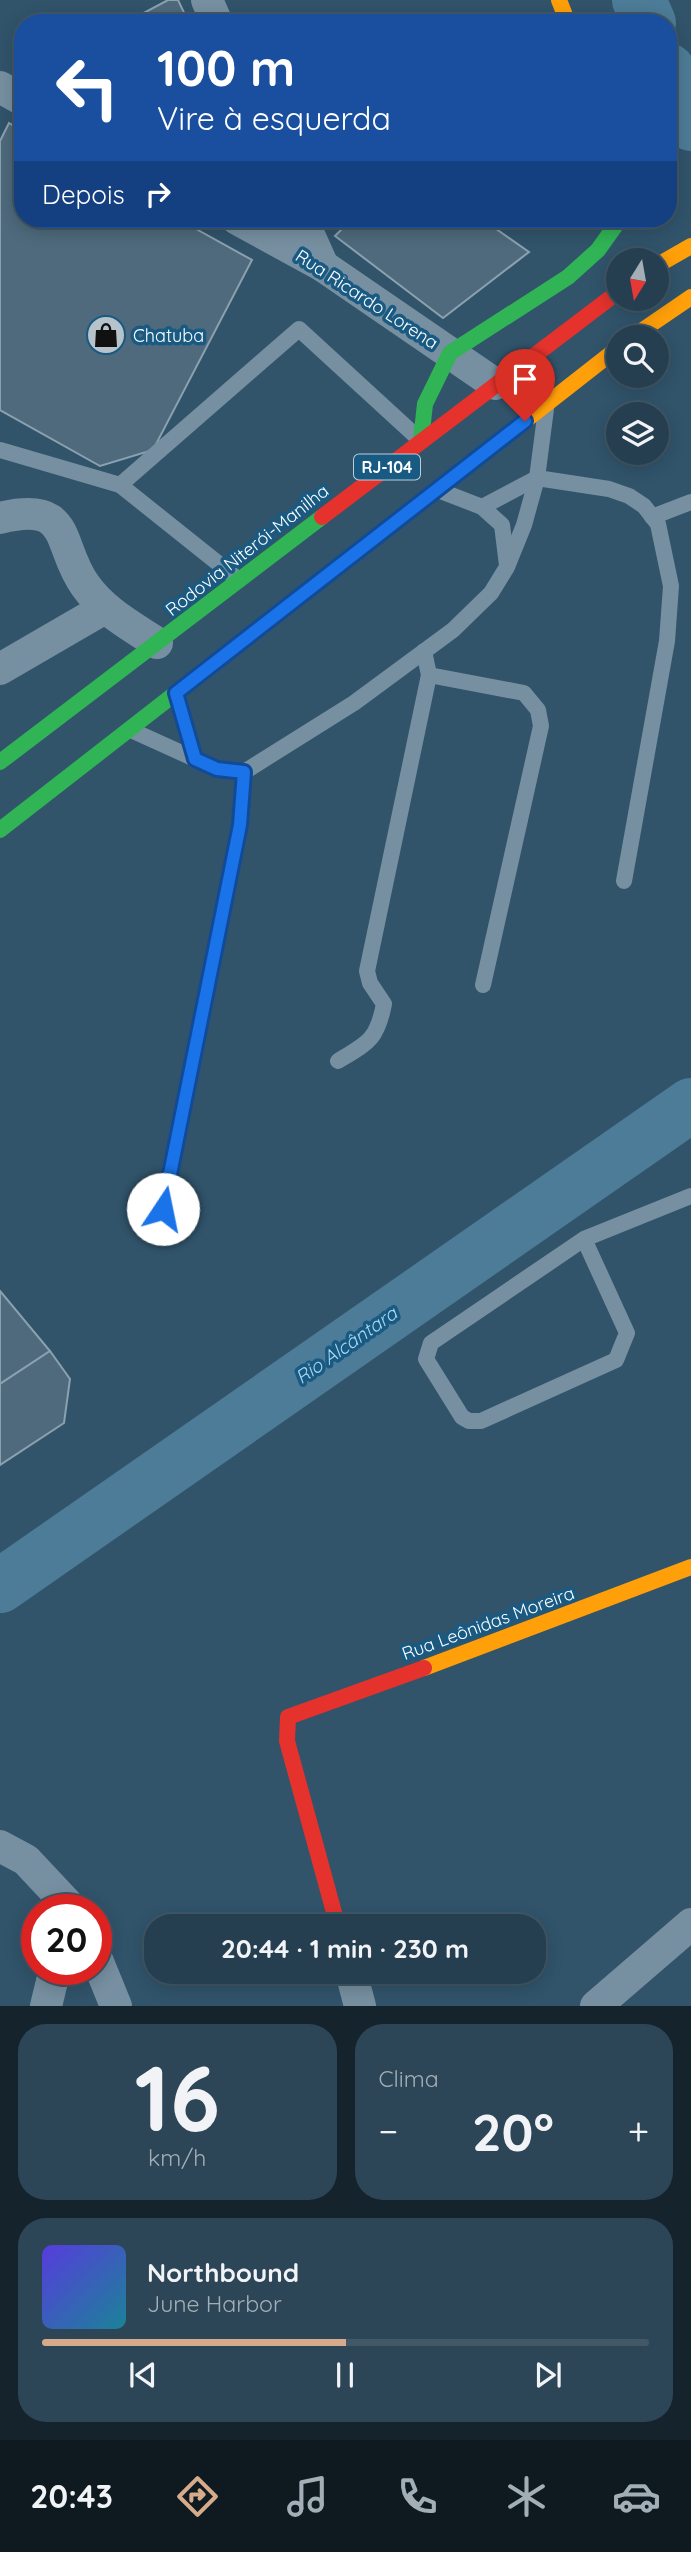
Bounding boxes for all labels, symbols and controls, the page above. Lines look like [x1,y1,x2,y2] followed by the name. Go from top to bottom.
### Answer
[157,37,295,98] text: 100 m
[42,42,133,133] icon: left
[157,98,391,138] text: Vire à esquerda
[139,175,177,213] icon: right
[42,178,125,211] text: Depois
[291,244,443,354] street label: Rua Ricardo Lorena
[606,248,668,312] north arrow
[606,248,669,465] map controls
[85,314,127,356] shop icon: Chatuba
[133,324,204,347] place label: Chatuba
[606,325,669,388] button: search
[495,349,555,421] pin
[506,360,544,398] icon: arrive
[606,402,669,465] button: layers
[354,454,420,480] road number: RJ-104
[161,479,333,621] street label: Rodovia Niterói-Manilha
[126,1172,200,1246] position arrow
[290,1300,403,1389] water label: Rio Alcântara
[399,1581,577,1665] street label: Rua Leônidas Moreira
[21,1894,112,1985] speed limit sign: 20
[221,1932,469,1965] text: 20:44 · 1 min · 230 m
[134,2040,220,2154] text: 16
[379,2064,439,2093] text: Clima
[472,2099,554,2164] text: 20°
[379,2107,398,2155] text: −
[628,2107,649,2155] text: +
[148,2143,206,2172] text: km/h
[147,2256,299,2289] text: Northbound
[147,2289,282,2318] text: June Harbor
[124,2356,162,2394] icon: previous
[326,2356,364,2394] icon: pause
[529,2356,567,2394] icon: next
[173,2472,222,2521] icon: directions
[283,2472,332,2521] icon: music
[393,2472,442,2521] icon: phone
[502,2472,551,2521] icon: climate
[612,2472,661,2521] icon: car
[30,2476,113,2516] text: 20:43

